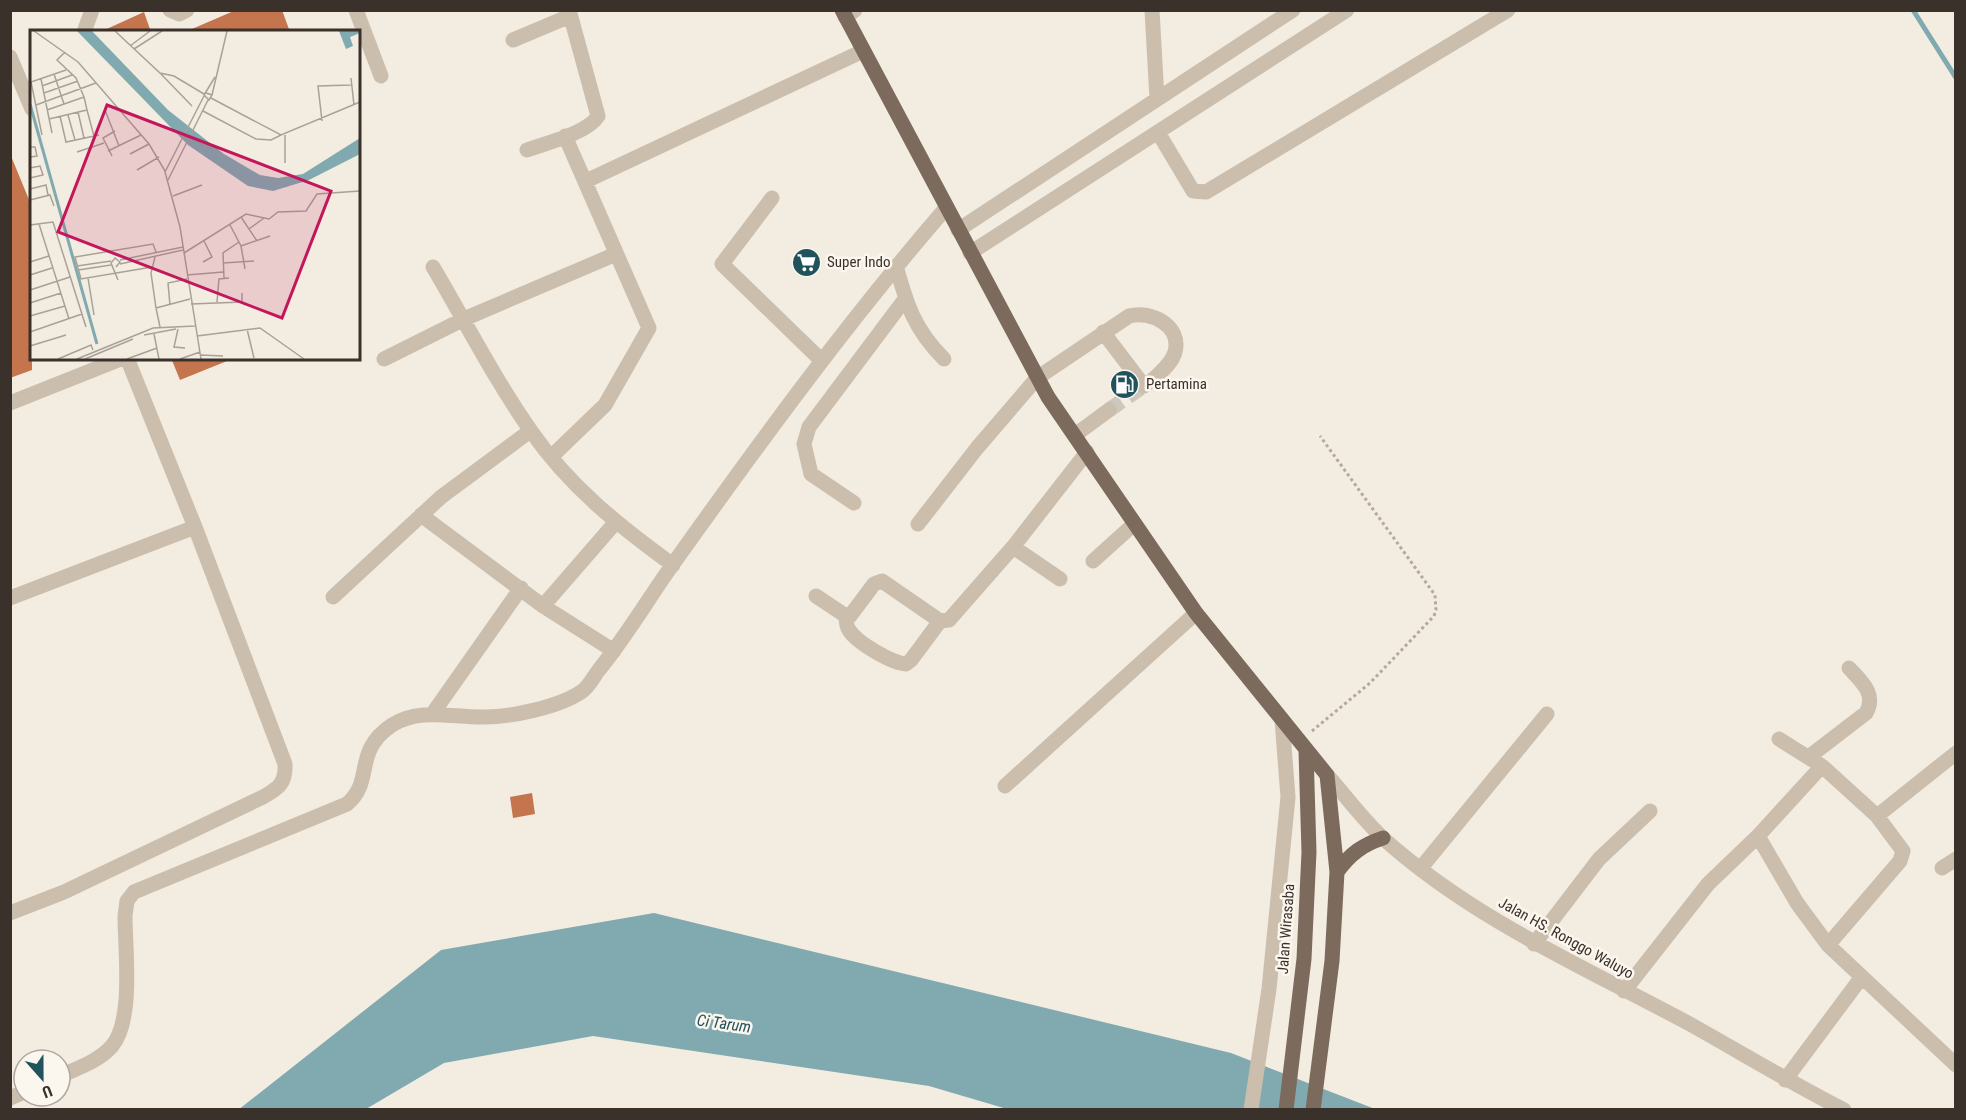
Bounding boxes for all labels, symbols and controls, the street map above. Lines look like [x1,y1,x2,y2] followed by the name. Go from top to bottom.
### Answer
[30,30,360,360] inset map
[790,246,822,278] supermarket icon: Super Indo
[827,253,890,271] place label: Super Indo
[1109,368,1141,400] fuel station icon: Pertamina
[1146,375,1207,393] place label: Pertamina
[1274,883,1298,975] street label: Jalan Wirasaba
[1495,893,1637,983] street label: Jalan HS. Ronggo Waluyo
[696,1010,752,1037] water label: Ci Tarum
[12,1048,72,1108] north arrow
[40,1081,55,1102] text: U

